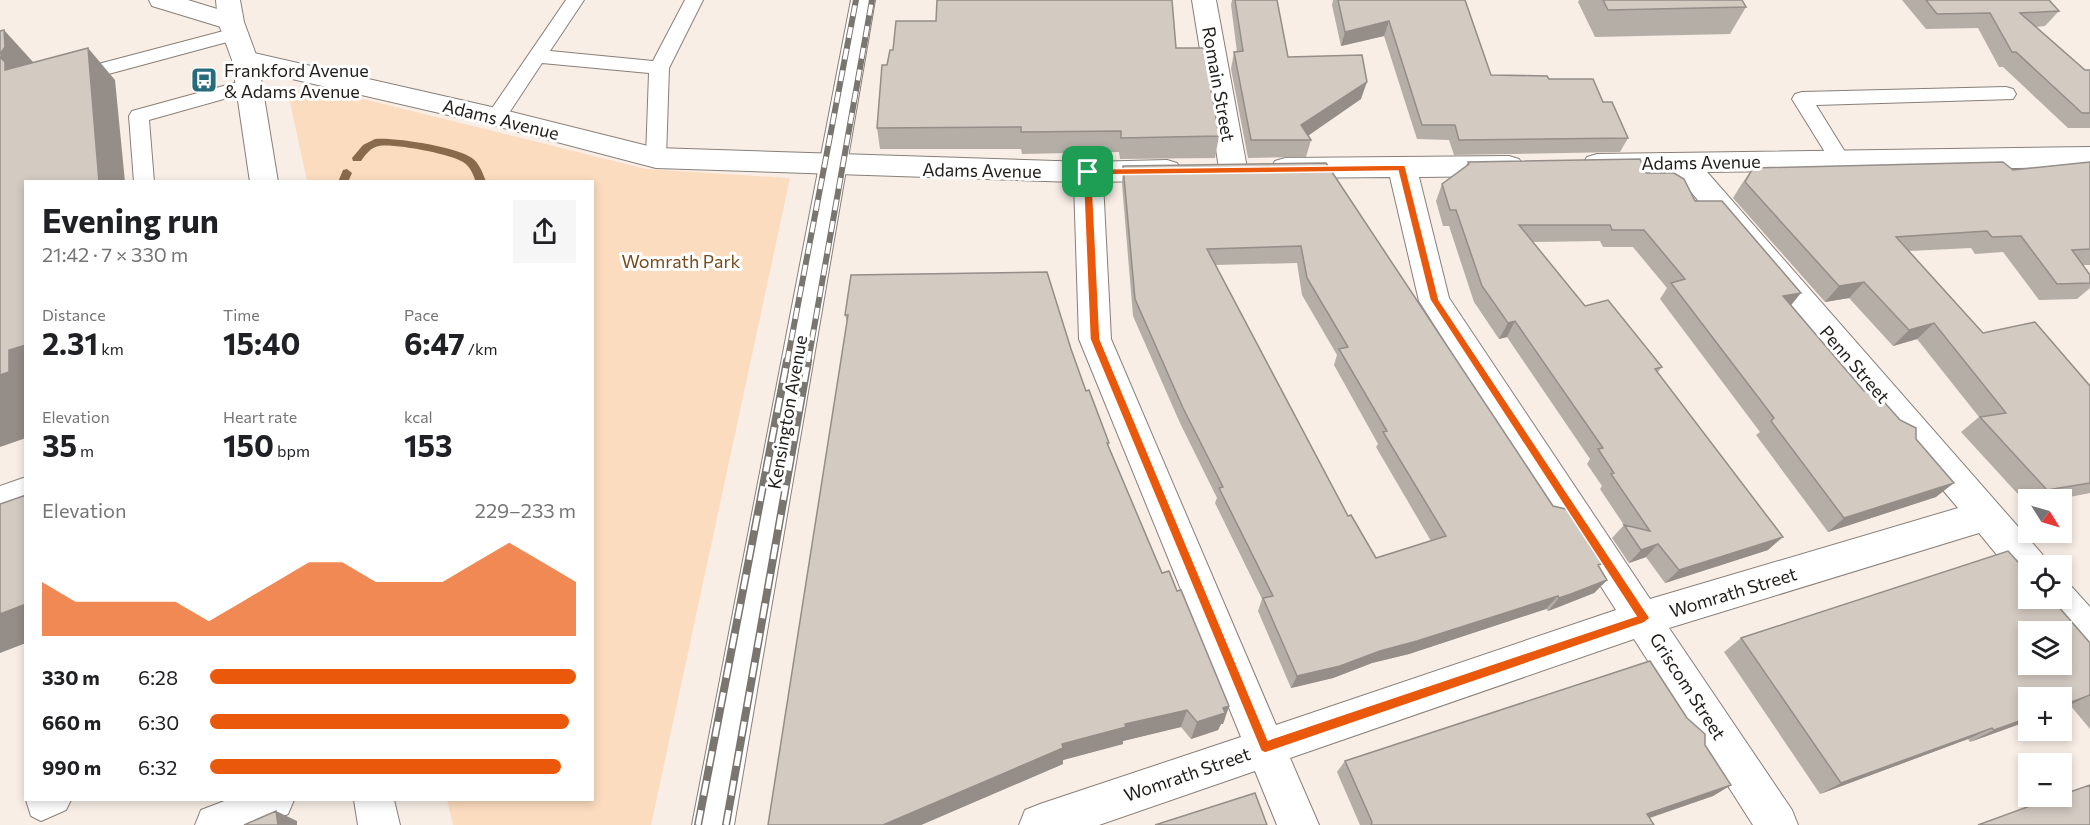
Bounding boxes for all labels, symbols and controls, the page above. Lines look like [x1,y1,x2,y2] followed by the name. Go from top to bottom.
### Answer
[1198,25,1240,143] street label: Romain Street
[224,59,369,102] place label: Frankford Avenue & Adams Avenue
[189,65,219,95] bus stop icon: Frankford Avenue & Adams Avenue
[441,94,561,144] street label: Adams Avenue
[1062,146,1113,197] pin
[1641,150,1761,174] street label: Adams Avenue
[1071,155,1104,188] icon: arrive
[922,158,1042,182] street label: Adams Avenue
[42,199,219,240] text: Evening run
[513,200,576,263] button: share
[42,242,188,266] text: 21:42 · 7 × 330 m
[622,250,741,272] park label: Womrath Park
[42,305,106,324] text: Distance
[223,305,260,324] text: Time
[404,305,439,324] text: Pace
[1815,321,1895,407] street label: Penn Street
[42,324,98,361] text: 2.31
[223,324,300,361] text: 15:40
[404,324,465,361] text: 6:47
[763,333,811,491] street label: Kensington Avenue
[98,339,124,358] text: km
[465,339,498,358] text: /km
[42,407,110,426] text: Elevation
[223,407,297,426] text: Heart rate
[404,407,433,426] text: kcal
[42,426,77,463] text: 35
[223,426,274,463] text: 150
[404,426,453,463] text: 153
[77,441,94,460] text: m
[274,441,310,460] text: bpm
[2018,489,2072,543] north arrow
[2018,489,2072,807] map controls
[42,498,127,522] text: Elevation
[475,498,576,522] text: 229–233 m
[2018,555,2072,609] button: locate
[1667,562,1799,622] street label: Womrath Street
[2018,621,2072,675] button: layers
[1645,628,1731,744] street label: Griscom Street
[42,665,100,689] text: 330 m
[138,665,178,689] text: 6:28
[2018,687,2072,741] button: +
[42,710,101,734] text: 660 m
[138,710,179,734] text: 6:30
[1121,742,1253,806] street label: Womrath Street
[2018,753,2072,807] button: −
[42,755,101,779] text: 990 m
[138,755,177,779] text: 6:32

